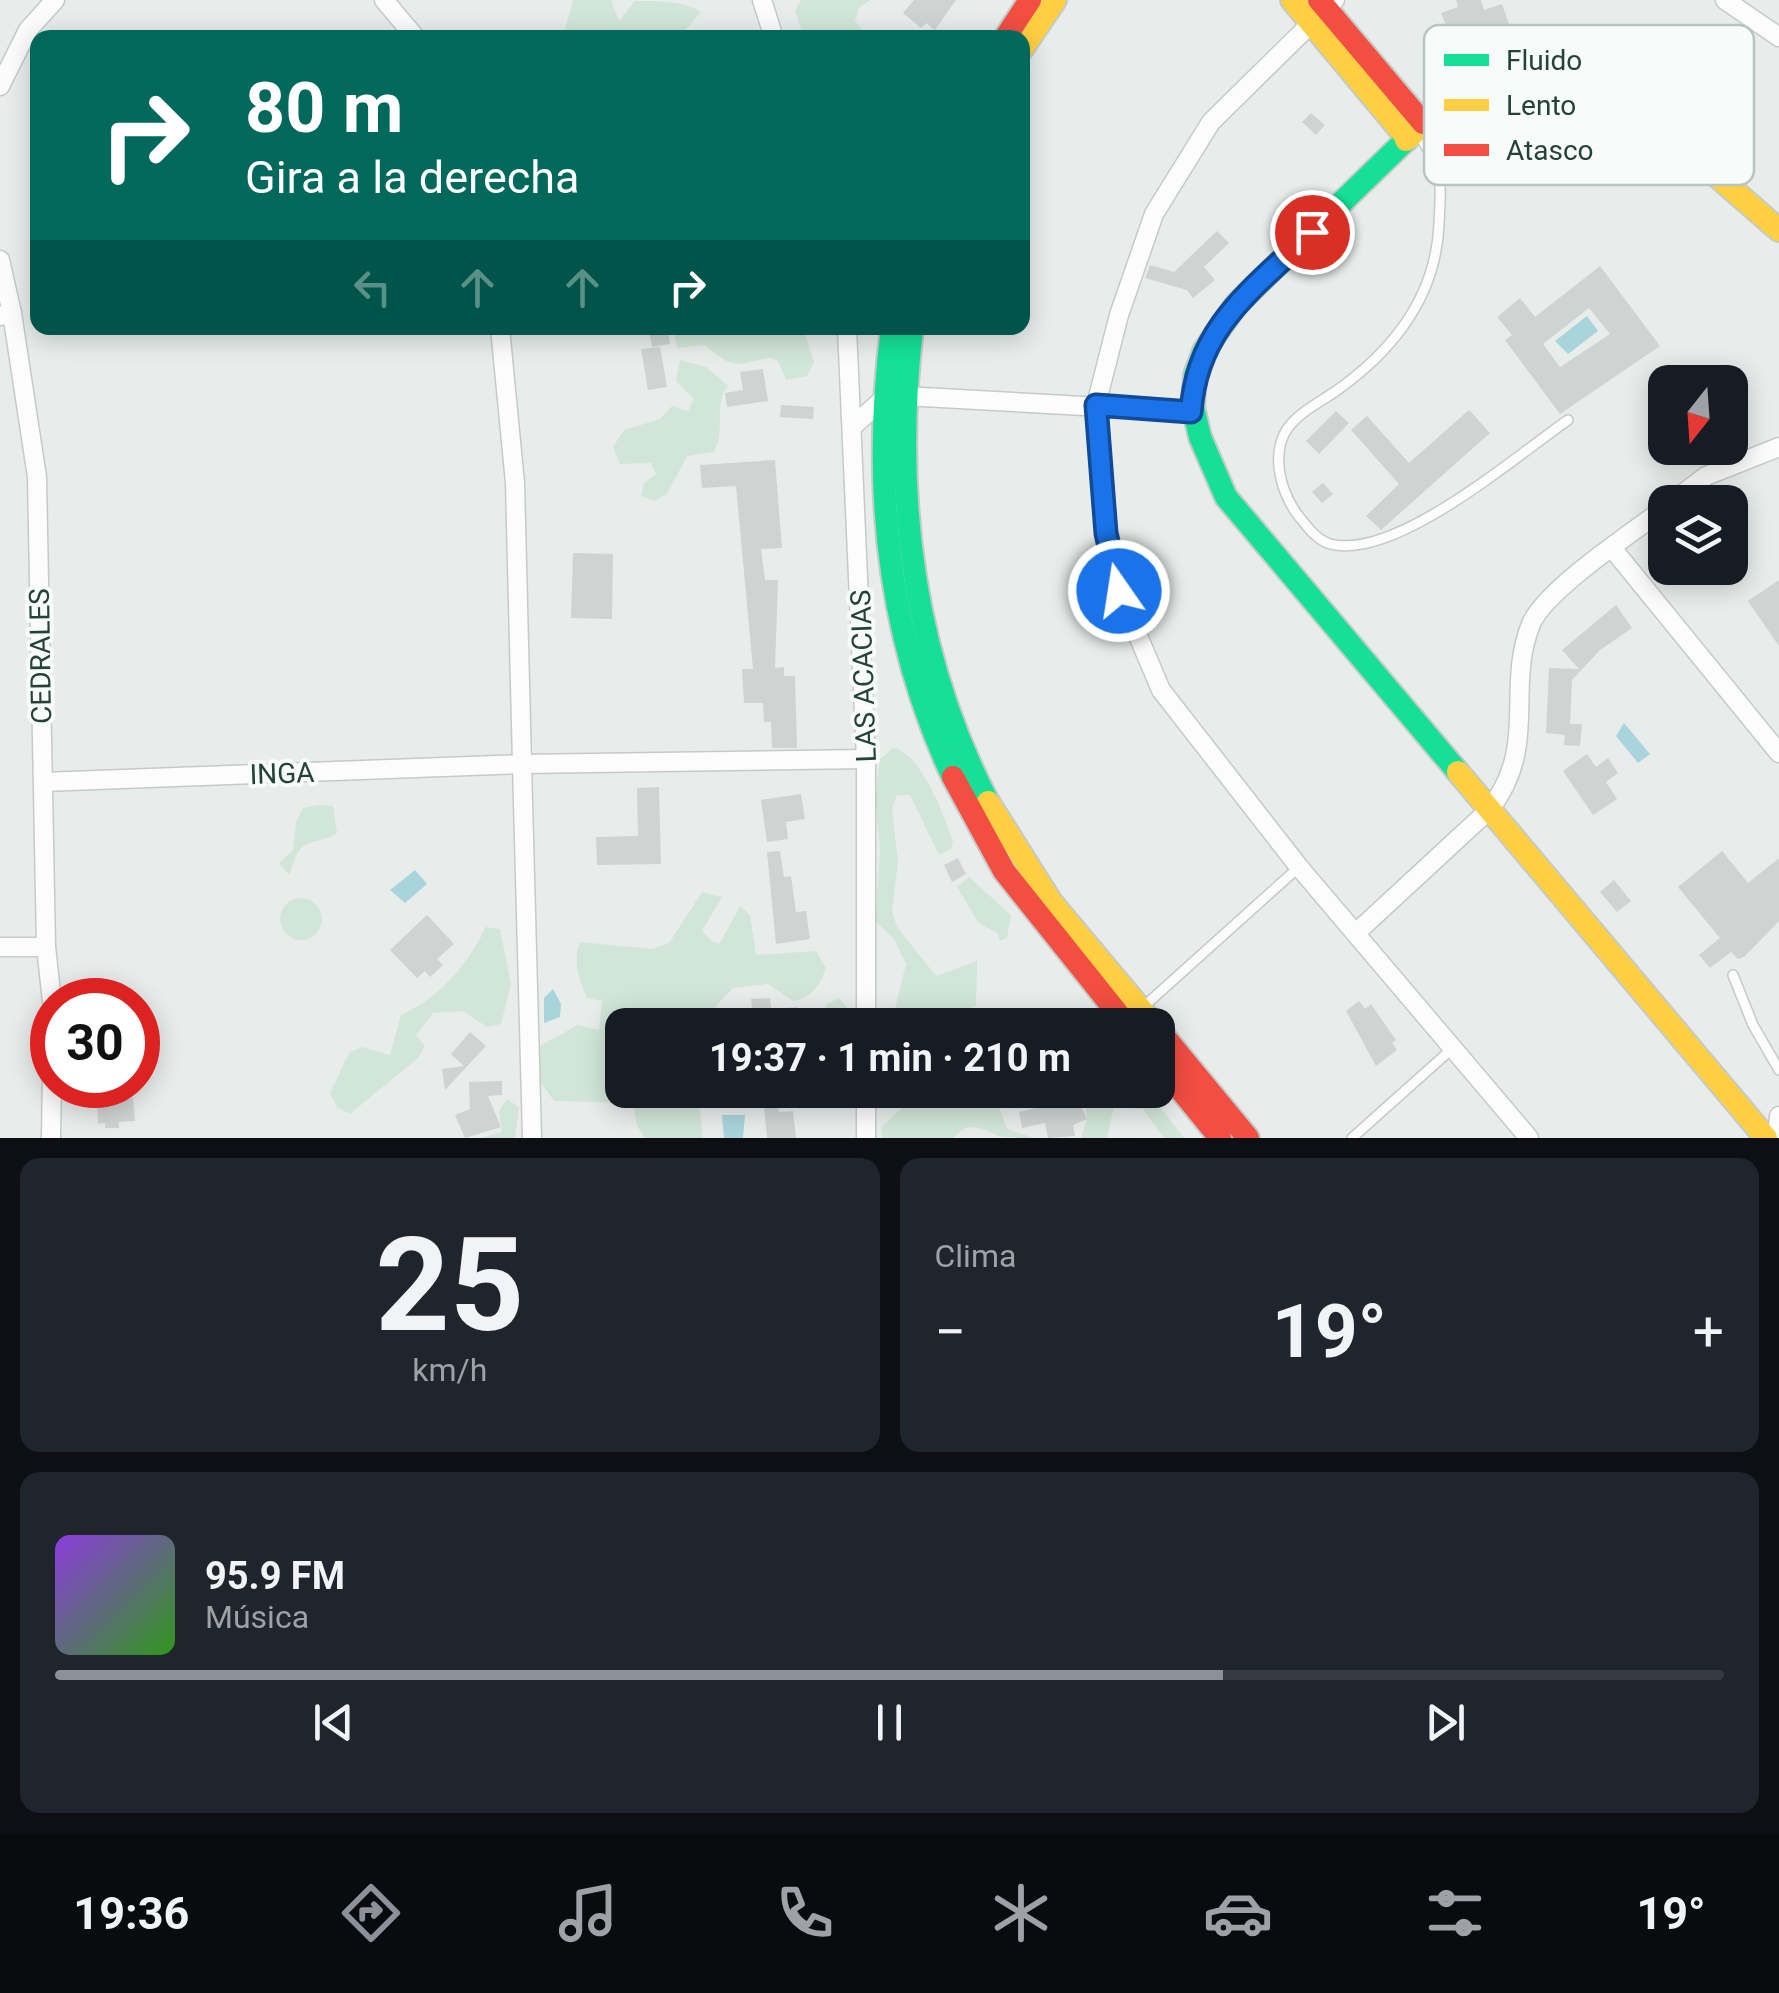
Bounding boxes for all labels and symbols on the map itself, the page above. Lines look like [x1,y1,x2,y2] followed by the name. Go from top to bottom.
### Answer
[1424,25,1754,185] legend
[1506,44,1582,77] text: Fluido
[1506,89,1576,122] text: Lento
[1506,134,1594,167] text: Atasco
[1270,190,1355,275] pin
[1648,365,1748,465] north arrow
[1067,539,1171,643] position arrow
[23,588,58,724] street label: CEDRALES
[844,589,883,763] street label: LAS ACACIAS
[249,756,315,791] street label: INGA
[30,978,160,1108] speed limit sign: 30

